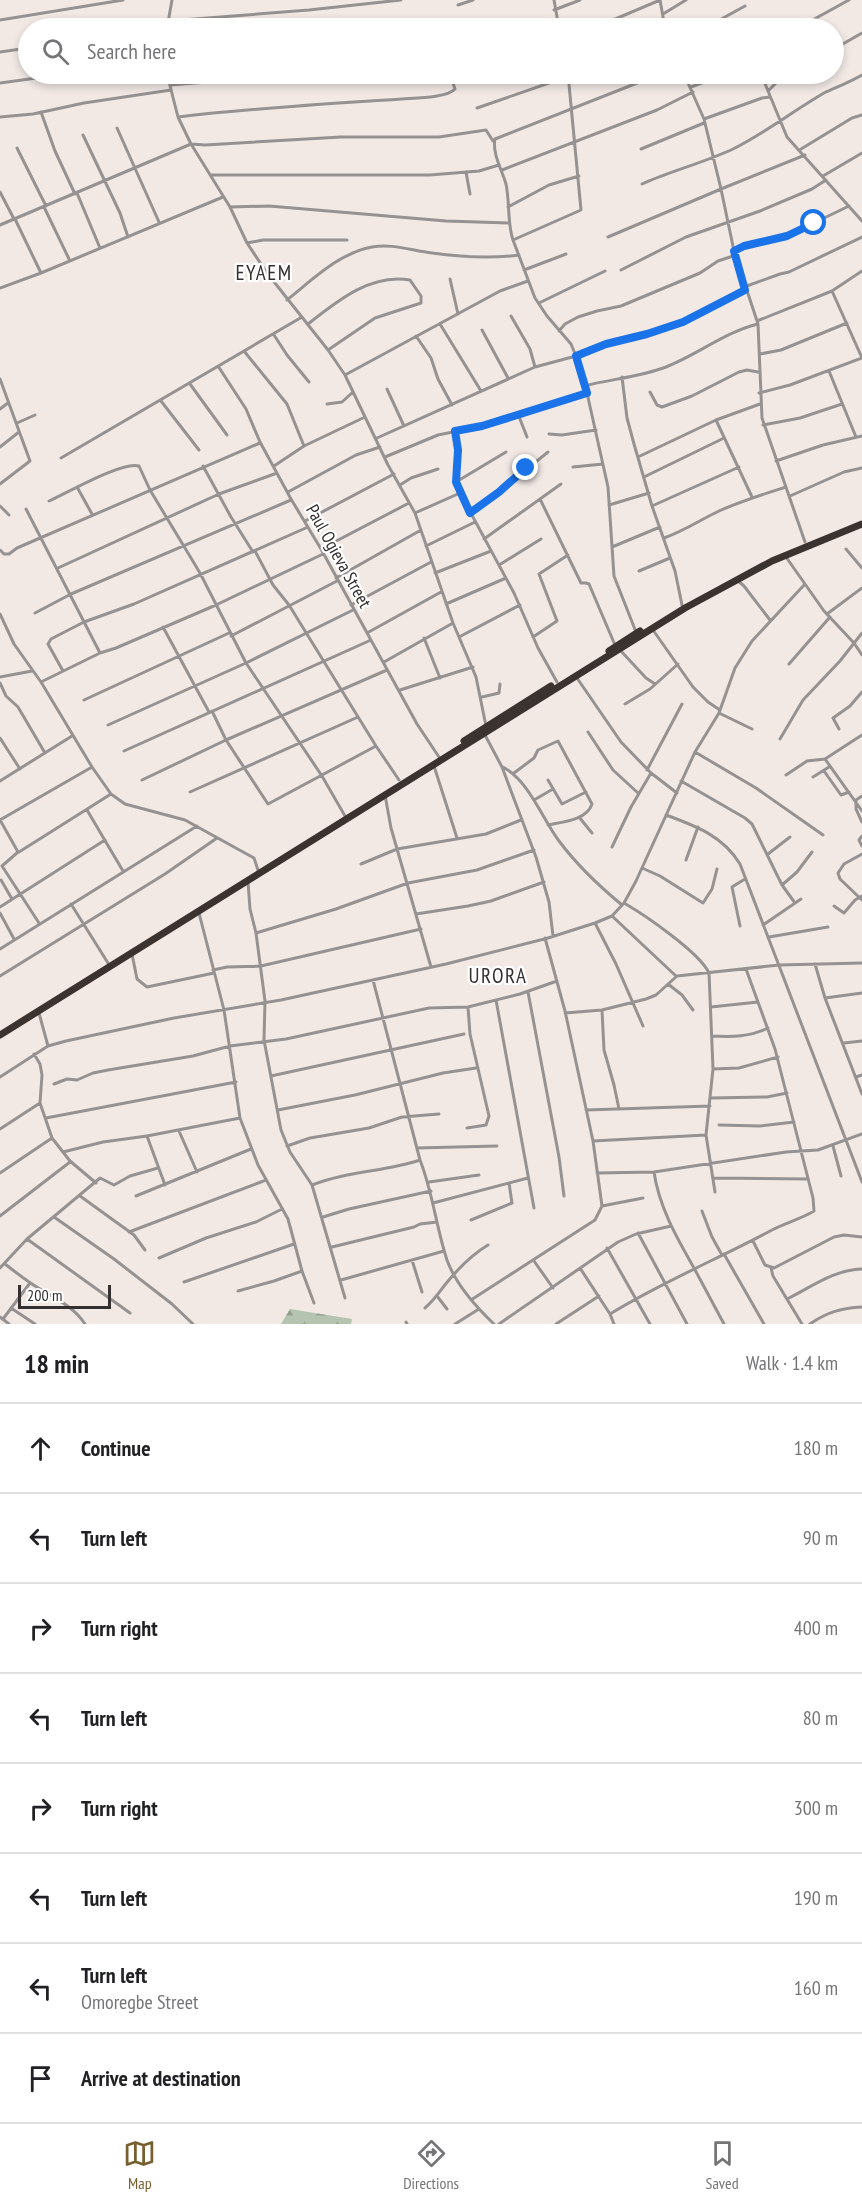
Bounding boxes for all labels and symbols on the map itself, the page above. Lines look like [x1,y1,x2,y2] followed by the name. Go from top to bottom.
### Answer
[800,209,826,235] route start
[235,259,293,286] district label: EYAEM
[512,454,538,480] route end
[301,500,377,612] street label: Paul Ogieva Street
[469,962,528,989] district label: URORA
[18,1282,111,1310] scale bar

